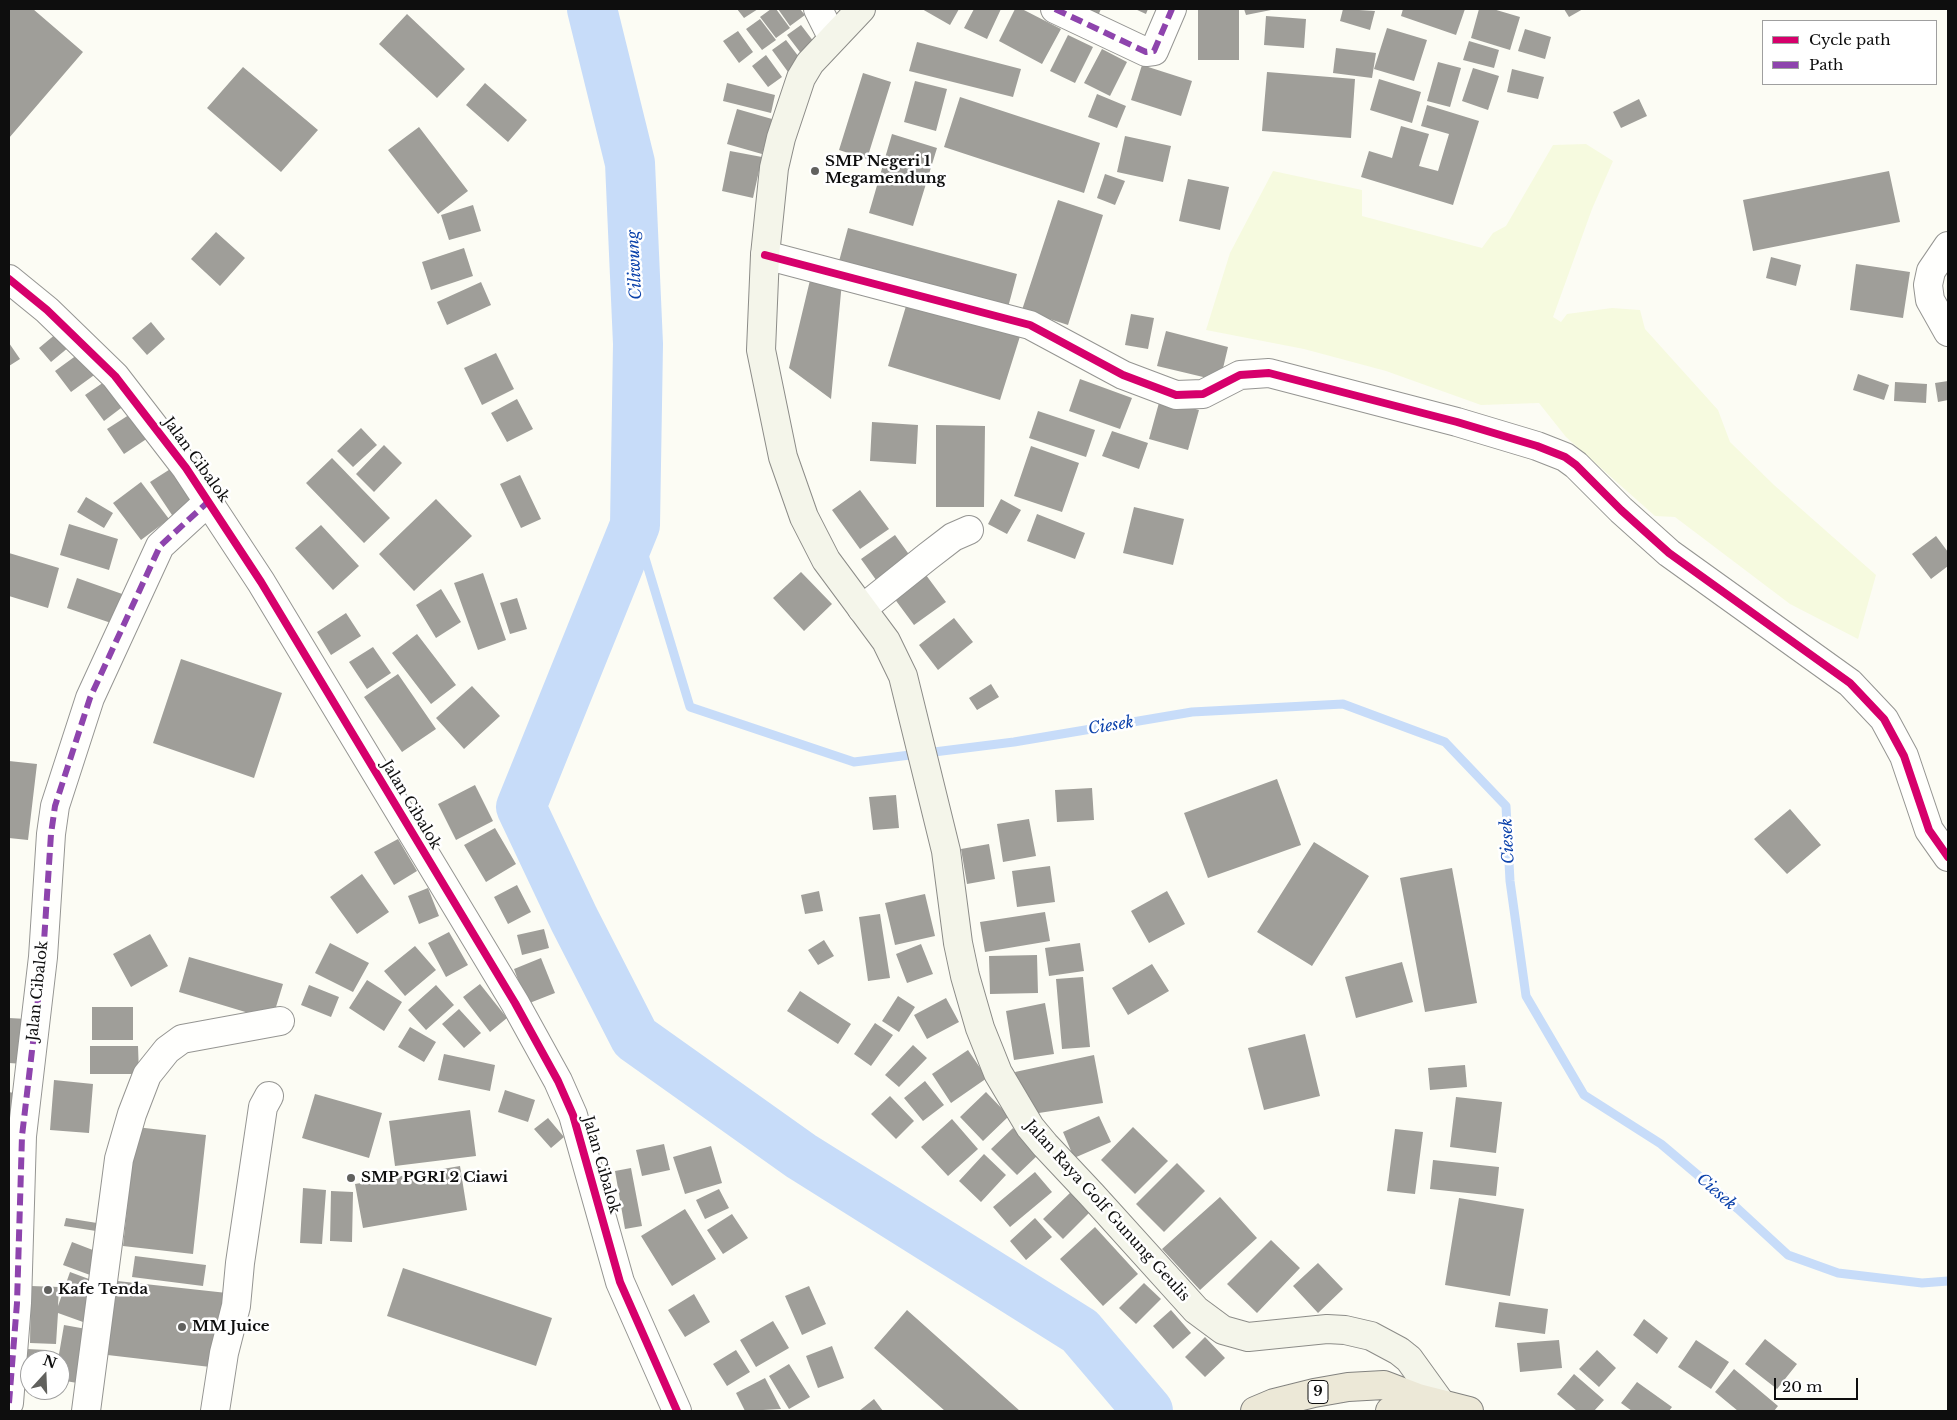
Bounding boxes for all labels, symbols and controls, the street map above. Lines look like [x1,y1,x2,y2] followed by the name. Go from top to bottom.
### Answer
[1762,20,1937,85] legend
[1809,30,1891,49] text: Cycle path
[1809,55,1843,74] text: Path
[825,153,946,188] place label: SMP Negeri 1 Megamendung
[809,165,821,177] marker: SMP Negeri 1 Megamendung
[624,230,646,300] water label: Ciliwung
[159,414,233,506] street label: Jalan Cibalok
[1087,713,1135,739] water label: Ciesek
[377,757,445,853] street label: Jalan Cibalok
[1497,818,1519,864] water label: Ciesek
[24,940,52,1042] street label: Jalan Cibalok
[578,1114,624,1216] street label: Jalan Cibalok
[1021,1117,1193,1305] street label: Jalan Raya Golf Gunung Geulis
[361,1169,508,1187] place label: SMP PGRI 2 Ciawi
[1692,1170,1740,1214] water label: Ciesek
[345,1172,357,1184] marker: SMP PGRI 2 Ciawi
[58,1281,148,1299] place label: Kafe Tenda
[42,1284,54,1296] marker: Kafe Tenda
[192,1318,269,1336] place label: MM Juice
[176,1321,188,1333] marker: MM Juice
[20,1350,70,1400] north arrow
[41,1351,59,1373] text: N
[1777,1368,1861,1400] scale bar
[1782,1377,1822,1396] text: 20 m
[1308,1380,1328,1404] road number: 9

